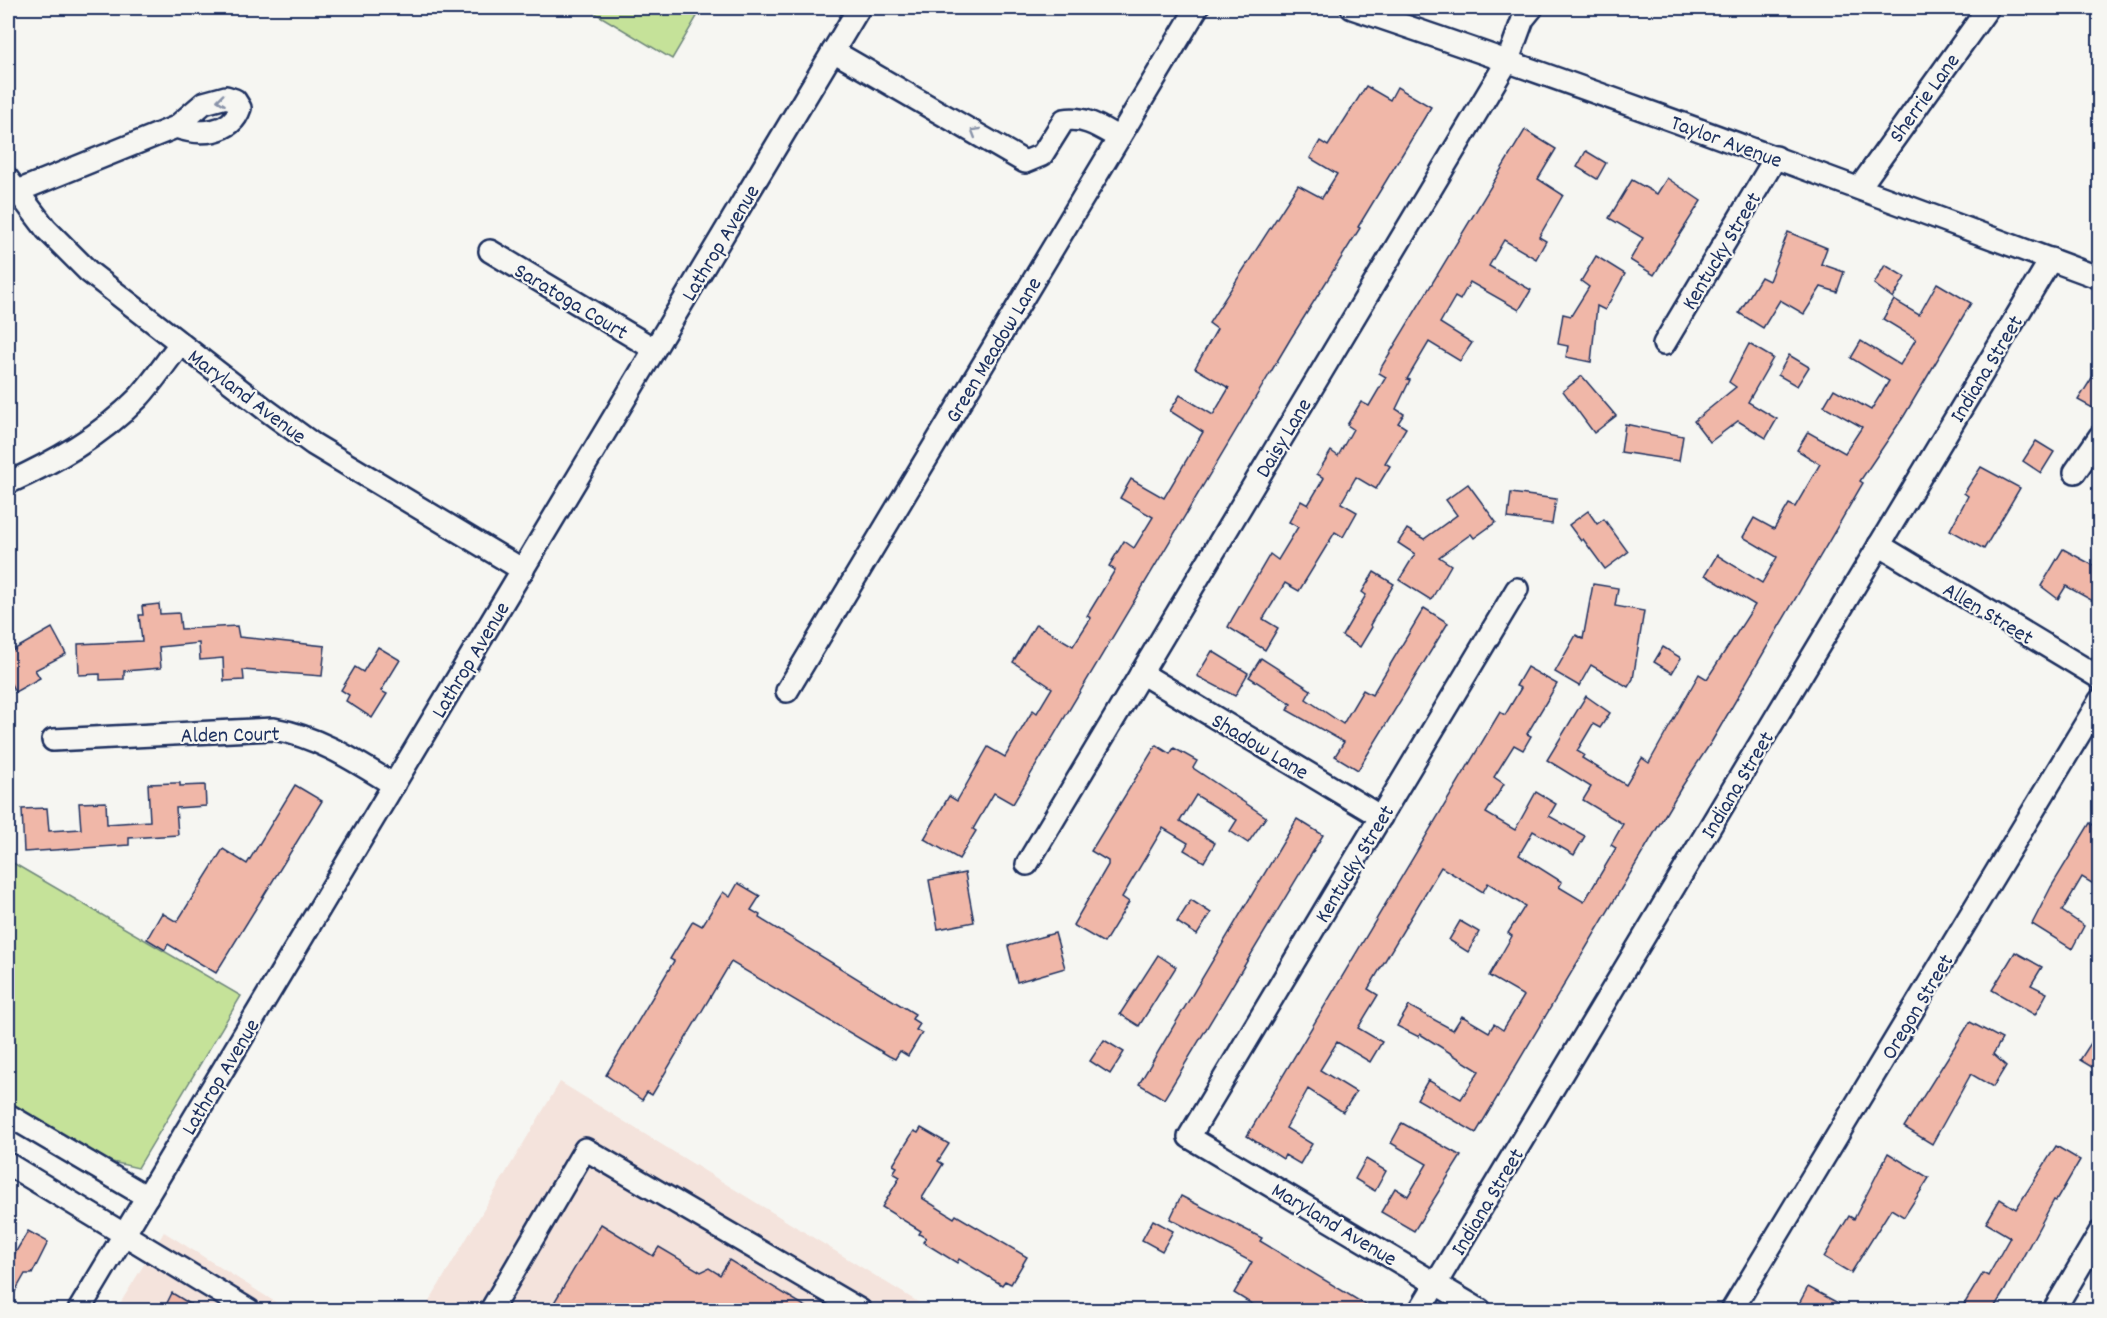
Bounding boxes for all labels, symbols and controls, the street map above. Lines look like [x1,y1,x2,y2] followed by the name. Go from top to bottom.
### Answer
[1883,48,1969,150] street label: Sherrie Lane
[216,93,226,106] one-way arrow
[1666,109,1786,178] street label: Taylor Avenue
[971,128,981,140] one-way arrow
[675,180,769,308] street label: Lathrop Avenue
[1675,187,1771,317] street label: Kentucky Street
[507,257,633,349] street label: Saratoga Court
[939,272,1051,430] street label: Green Meadow Lane
[1944,310,2032,429] street label: Indiana Street
[180,343,312,453] street label: Maryland Avenue
[1249,393,1321,485] street label: Daisy Lane
[1936,576,2038,654] street label: Allen Street
[425,597,519,725] street label: Lathrop Avenue
[1205,707,1314,789] street label: Shadow Lane
[180,720,280,753] street label: Alden Court
[1695,726,1783,845] street label: Indiana Street
[1308,800,1404,930] street label: Kentucky Street
[1875,949,1963,1067] street label: Oregon Street
[175,1014,269,1142] street label: Lathrop Avenue
[1445,1143,1533,1262] street label: Indiana Street
[1265,1176,1402,1276] street label: Maryland Avenue

